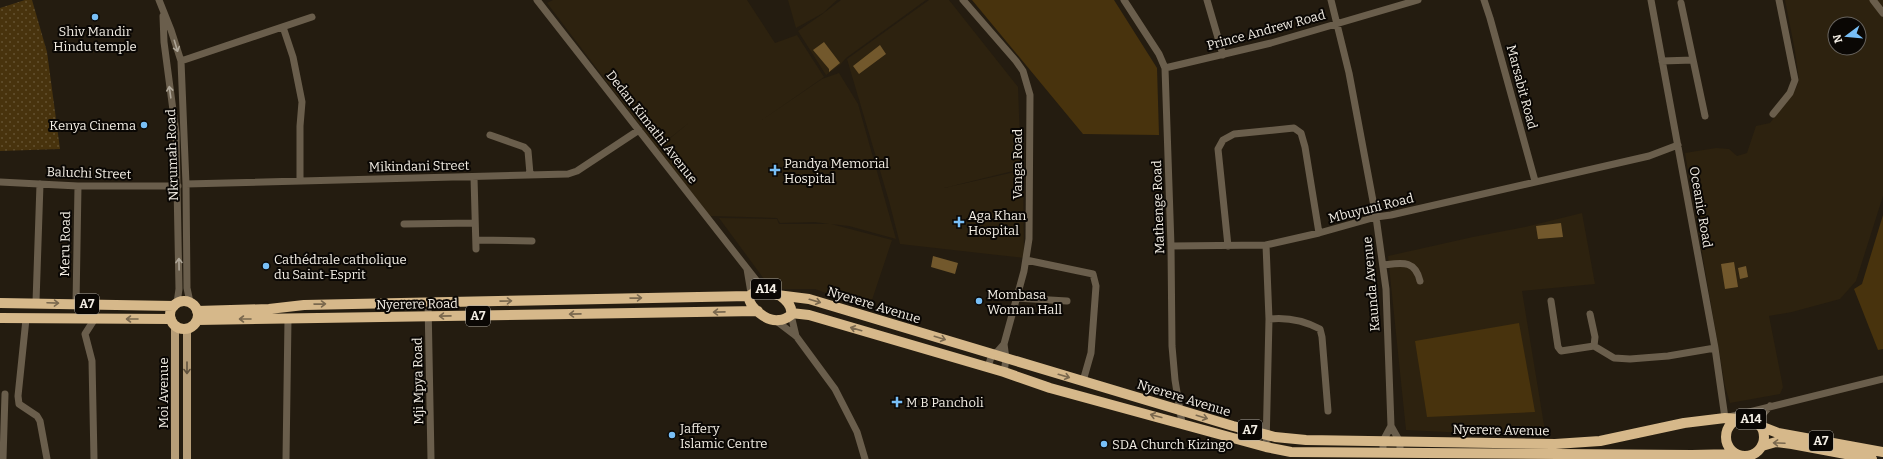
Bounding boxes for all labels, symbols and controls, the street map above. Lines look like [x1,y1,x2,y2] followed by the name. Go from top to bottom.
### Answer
[1205,7,1327,53] street label: Prince Andrew Road
[90,12,100,22] marker: Shiv Mandir Hindu temple
[1827,16,1867,56] north arrow
[53,24,137,54] place label: Shiv Mandir Hindu temple
[1830,32,1845,44] text: N
[173,40,180,53] one-way arrow
[1504,43,1541,131] street label: Marsabit Road
[603,68,701,186] street label: Dedan Kimathi Avenue
[167,86,174,99] one-way arrow
[163,109,181,201] street label: Nkrumah Road
[49,118,136,133] place label: Kenya Cinema
[139,120,149,130] marker: Kenya Cinema
[1010,128,1025,199] street label: Vanga Road
[784,156,889,186] place label: Pandya Memorial Hospital
[368,158,470,174] street label: Mikindani Street
[1149,160,1167,254] street label: Mathenge Road
[46,164,132,182] street label: Baluchi Street
[769,164,781,176] marker: Pandya Memorial Hospital
[1686,165,1716,249] street label: Oceanic Road
[1327,190,1415,226] street label: Mbuyuni Road
[968,208,1027,238] place label: Aga Khan Hospital
[57,211,73,277] street label: Meru Road
[953,216,965,228] marker: Aga Khan Hospital
[1359,236,1383,332] street label: Kaunda Avenue
[274,252,407,282] place label: Cathédrale catholique du Saint-Esprit
[175,258,183,271] one-way arrow
[261,261,271,271] marker: Cathédrale catholique du Saint-Esprit
[751,279,781,299] road number: A14
[825,284,923,326] street label: Nyerere Avenue
[987,287,1062,317] place label: Mombasa Woman Hall
[75,294,99,314] road number: A7
[629,294,642,302] one-way arrow
[376,296,458,312] street label: Nyerere Road
[974,296,984,306] marker: Mombasa Woman Hall
[499,297,512,304] one-way arrow
[809,298,822,305] one-way arrow
[46,299,59,306] one-way arrow
[313,301,326,308] one-way arrow
[466,306,490,326] road number: A7
[713,308,726,316] one-way arrow
[569,311,582,318] one-way arrow
[439,313,452,320] one-way arrow
[126,315,139,323] one-way arrow
[239,316,252,323] one-way arrow
[850,325,863,332] one-way arrow
[933,335,946,342] one-way arrow
[410,337,426,425] street label: Mji Mpya Road
[156,357,171,429] street label: Moi Avenue
[183,361,191,374] one-way arrow
[1058,373,1071,380] one-way arrow
[1135,377,1233,419] street label: Nyerere Avenue
[906,395,984,410] place label: M B Pancholi
[891,396,903,408] marker: M B Pancholi
[1736,409,1766,429] road number: A14
[1149,412,1162,420] one-way arrow
[1196,414,1209,421] one-way arrow
[1238,420,1262,440] road number: A7
[679,421,767,451] place label: Jaffery Islamic Centre
[1452,422,1550,438] street label: Nyerere Avenue
[667,430,677,440] marker: Jaffery Islamic Centre
[1809,431,1833,451] road number: A7
[1112,437,1233,452] place label: SDA Church Kizingo
[1099,439,1109,449] marker: SDA Church Kizingo
[1773,439,1786,446] one-way arrow

